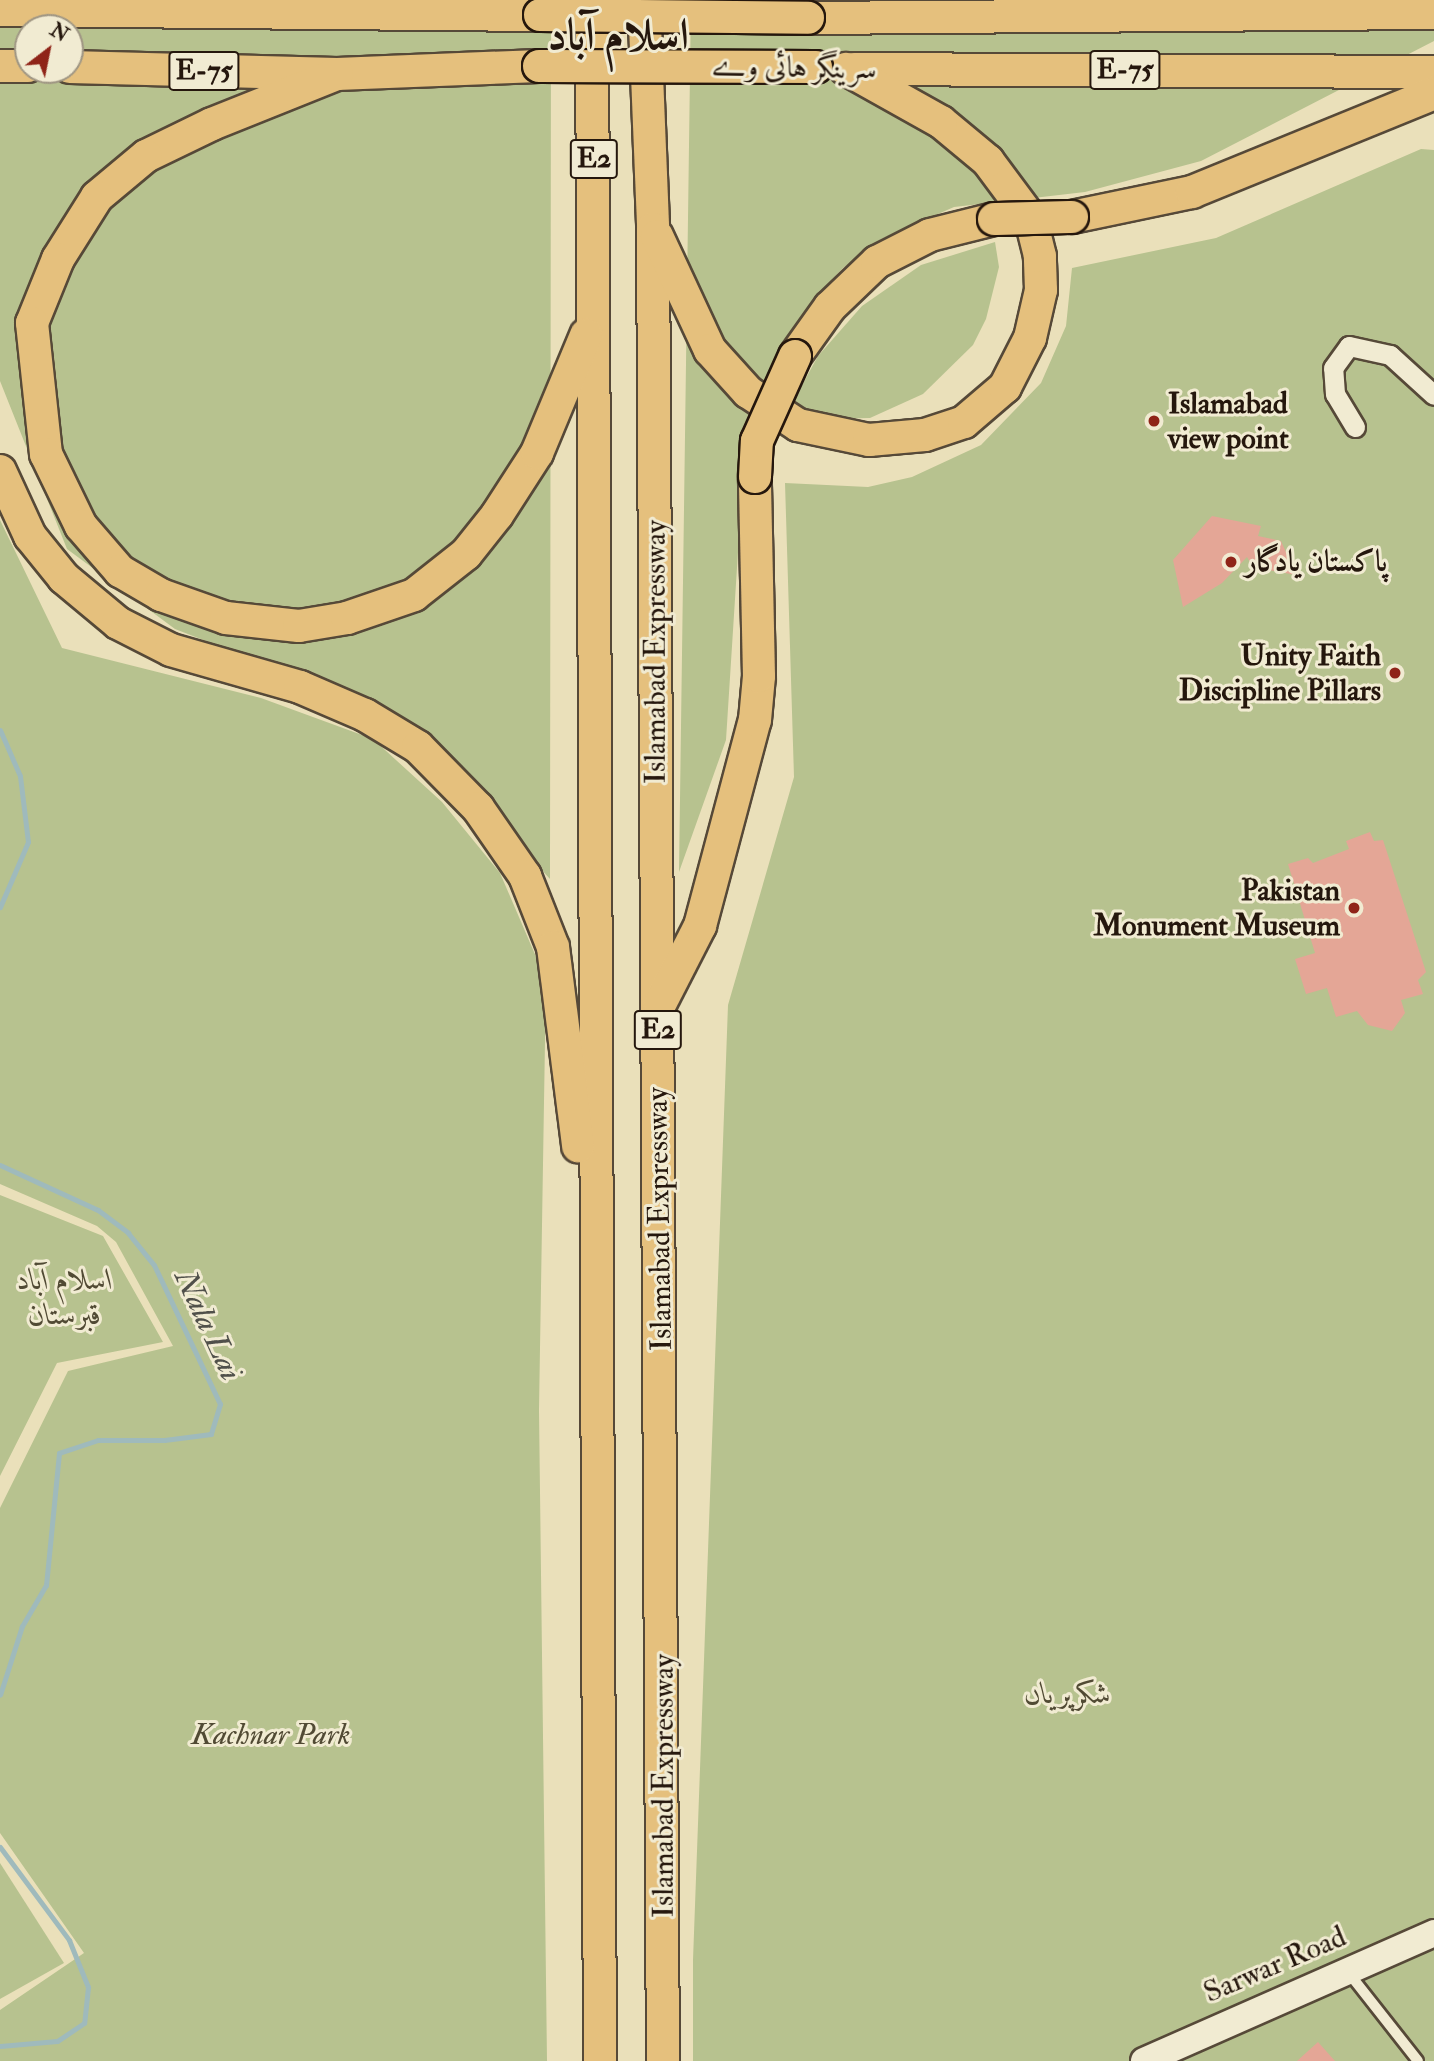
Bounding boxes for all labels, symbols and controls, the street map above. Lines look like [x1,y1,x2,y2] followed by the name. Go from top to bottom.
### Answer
[547,10,689,62] district label: اسلام آباد
[14,14,84,84] north arrow
[45,18,73,48] text: N
[167,46,241,96] road number: E-75
[1088,46,1162,94] road number: E-75
[711,49,877,87] street label: سرینگر ہائی وے
[570,134,618,184] road number: E2
[1168,386,1289,456] place label: Islamabad view point
[1146,413,1162,429] marker: Islamabad view point
[638,520,674,784] street label: Islamabad Expressway
[1245,544,1387,580] place label: پاکستان یادگار
[1223,554,1239,570] marker: پاکستان یادگار
[1179,638,1381,708] place label: Unity Faith Discipline Pillars
[1387,665,1403,681] marker: Unity Faith Discipline Pillars
[1094,873,1340,944] place label: Pakistan Monument Museum
[1346,900,1362,916] marker: Pakistan Monument Museum
[634,1006,682,1054] road number: E2
[640,1087,680,1351] street label: Islamabad Expressway
[17,1262,113,1332] park label: اسلام آباد قبرستان
[166,1264,250,1386] water label: Nala Lai
[646,1654,682,1918] street label: Islamabad Expressway
[1025,1676,1111,1712] park label: شکرپریاں
[191,1717,351,1753] park label: Kachnar Park
[1198,1919,1352,2011] street label: Sarwar Road

